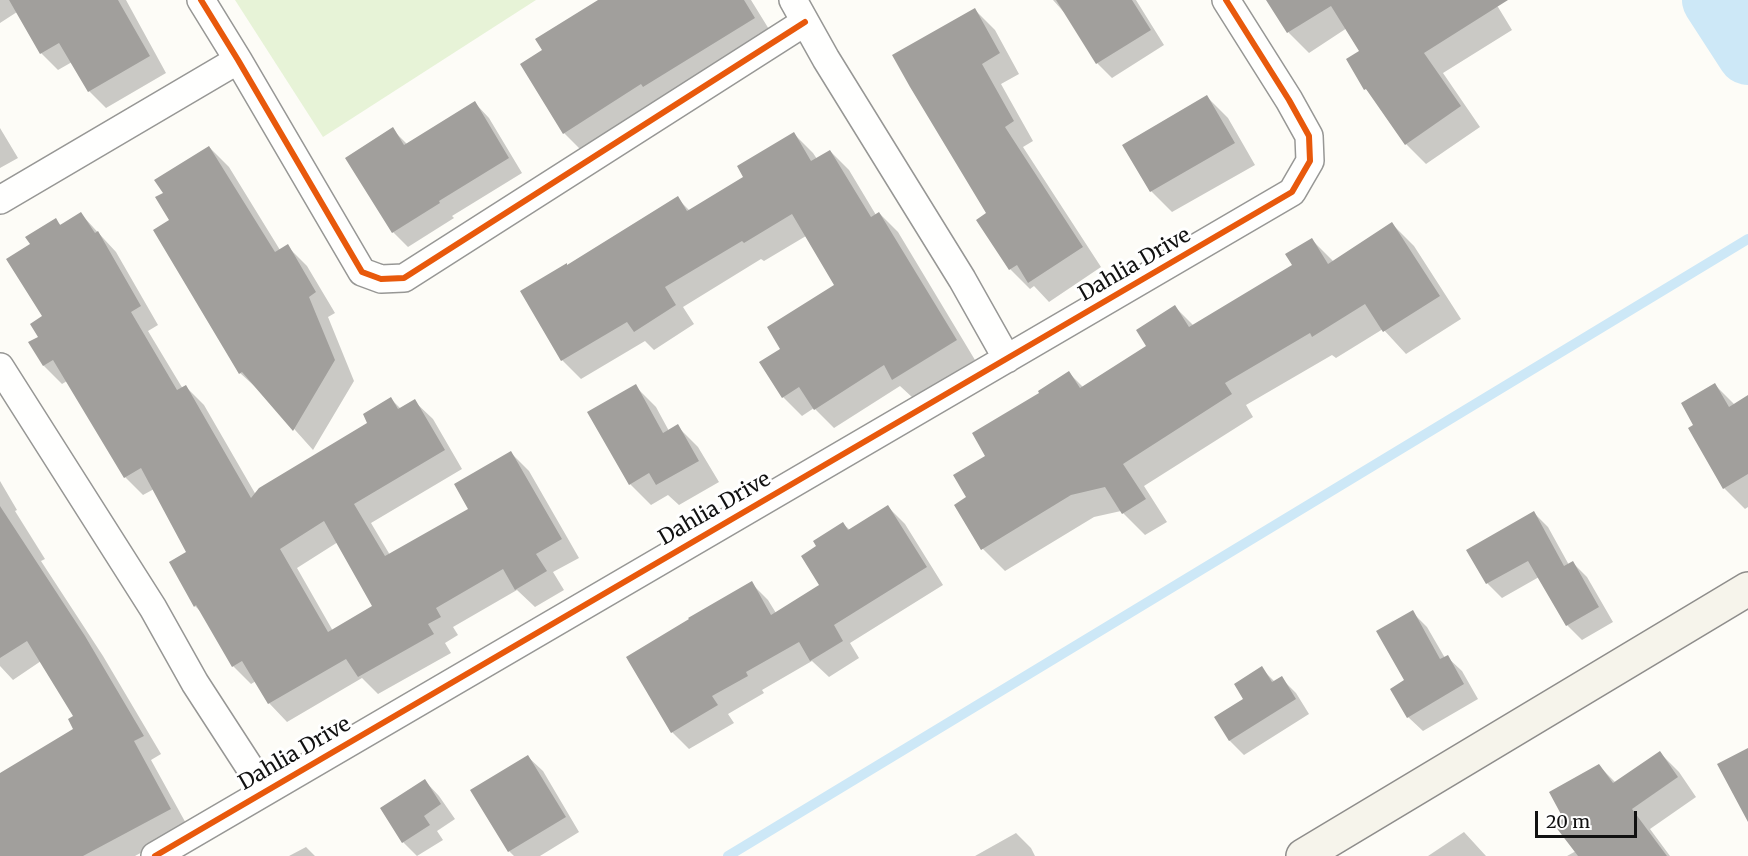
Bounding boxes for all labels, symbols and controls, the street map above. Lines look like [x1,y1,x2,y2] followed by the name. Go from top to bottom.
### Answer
[1075,223,1195,307] street label: Dahlia Drive
[655,467,775,551] street label: Dahlia Drive
[235,712,355,796] street label: Dahlia Drive
[1538,799,1640,837] scale bar
[1546,810,1590,833] text: 20 m

